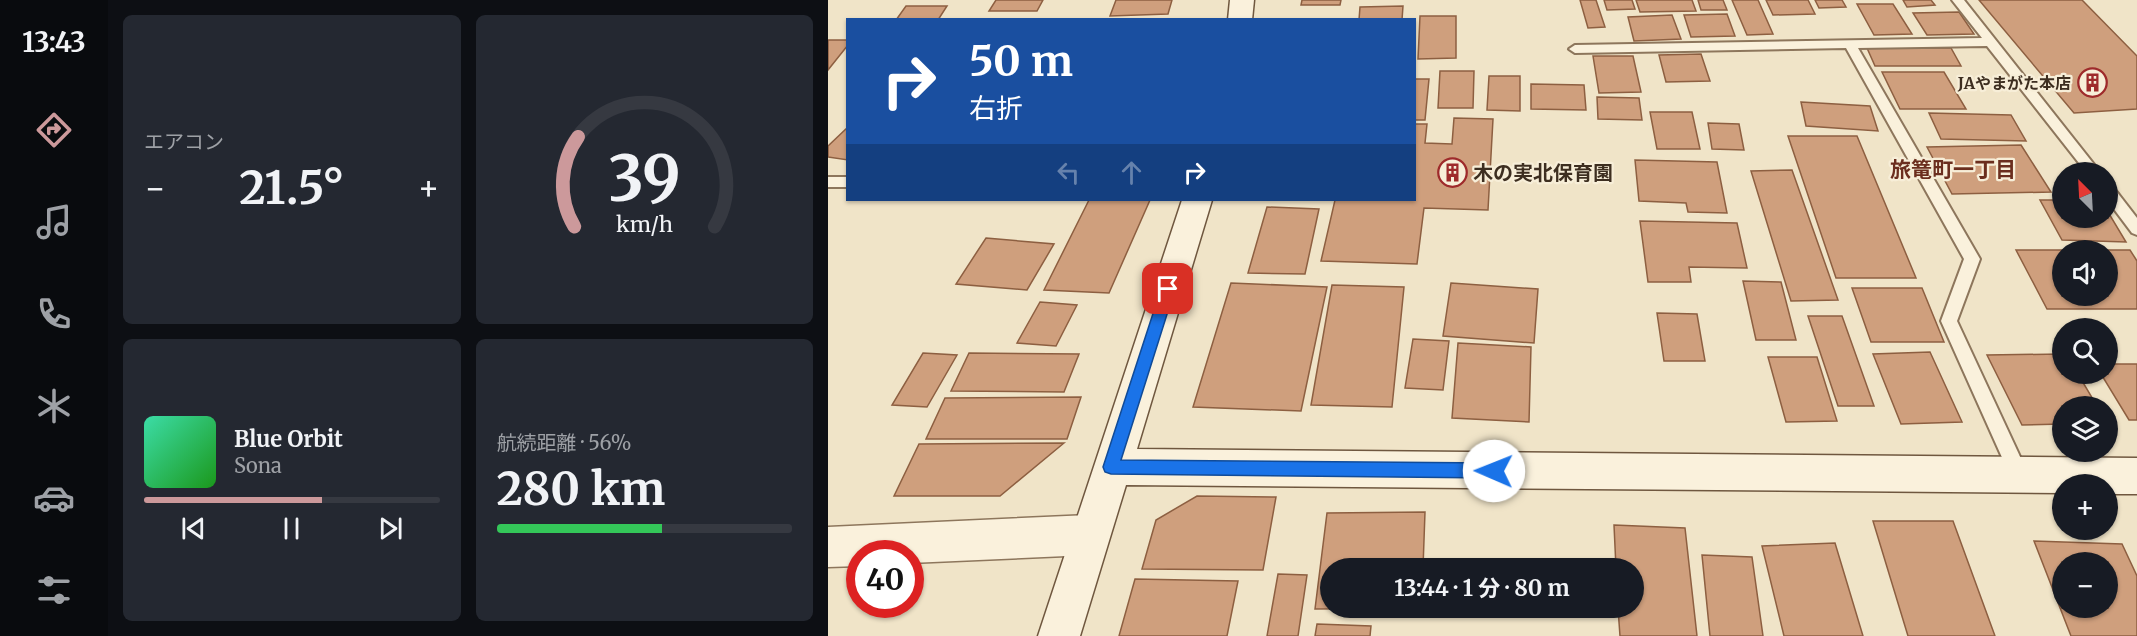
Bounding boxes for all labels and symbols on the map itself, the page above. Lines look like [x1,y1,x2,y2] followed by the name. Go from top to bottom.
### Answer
[2076,67,2108,99] building icon: JAやまがた本店
[1957,73,2071,93] place label: JAやまがた本店
[1436,156,1468,188] building icon: 木の実北保育園
[1890,156,2016,183] district label: 旅篭町一丁目
[1473,160,1613,185] place label: 木の実北保育園
[2052,162,2118,228] north arrow
[1142,263,1193,314] pin
[1462,439,1526,503] position arrow
[846,540,924,618] speed limit sign: 40

